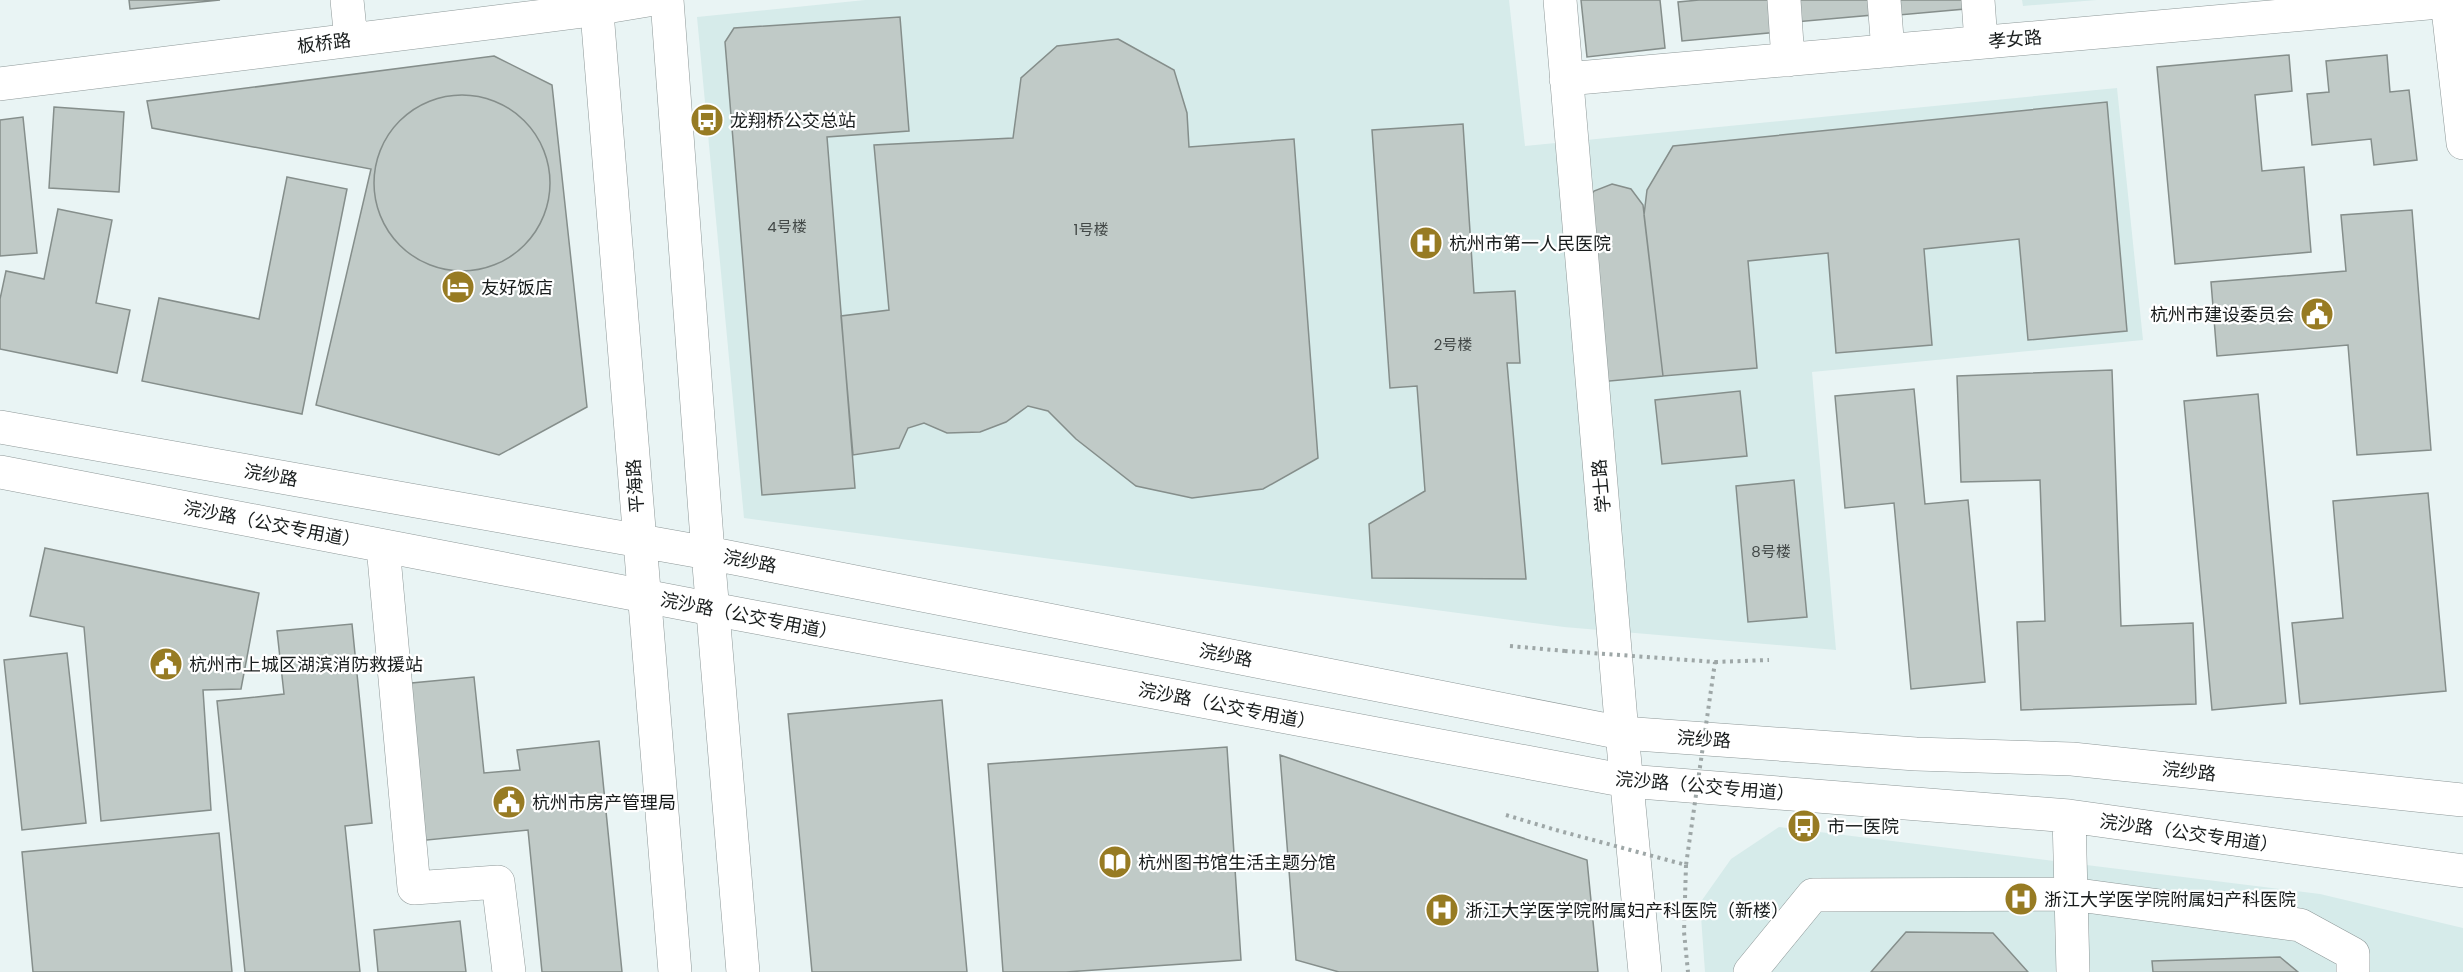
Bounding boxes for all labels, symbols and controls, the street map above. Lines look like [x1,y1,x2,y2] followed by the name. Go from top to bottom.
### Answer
[1987,24,2043,54] street label: 孝女路
[296,27,352,59] street label: 板桥路
[689,102,725,138] bus stop icon: 龙翔桥公交总站
[730,108,856,133] place label: 龙翔桥公交总站
[767,216,807,237] house number: 4号楼
[1074,219,1108,240] house number: 1号楼
[1408,225,1444,261] hospital icon: 杭州市第一人民医院
[1449,231,1611,256] place label: 杭州市第一人民医院
[440,269,476,305] hotel icon: 友好饭店
[481,275,553,300] place label: 友好饭店
[2299,296,2335,332] public building icon: 杭州市建设委员会
[2150,302,2294,327] place label: 杭州市建设委员会
[1434,334,1472,355] house number: 2号楼
[242,458,300,492] street label: 浣纱路
[621,458,649,514] street label: 平海路
[1586,458,1616,514] street label: 学士路
[181,495,363,553] street label: 浣沙路（公交专用道）
[1751,541,1791,562] house number: 8号楼
[721,544,779,578] street label: 浣纱路
[658,587,840,645] street label: 浣沙路（公交专用道）
[1197,638,1255,672] street label: 浣纱路
[148,646,184,682] public building icon: 杭州市上城区湖滨消防救援站
[189,652,423,677] place label: 杭州市上城区湖滨消防救援站
[1136,677,1318,735] street label: 浣沙路（公交专用道）
[1676,725,1732,753] street label: 浣纱路
[2161,756,2217,786] street label: 浣纱路
[1614,766,1796,806] street label: 浣沙路（公交专用道）
[491,784,527,820] public building icon: 杭州市房产管理局
[532,790,676,815] place label: 杭州市房产管理局
[1786,808,1822,844] bus stop icon: 市一医院
[2098,808,2280,858] street label: 浣沙路（公交专用道）
[1827,814,1899,839] place label: 市一医院
[1097,844,1133,880] library icon: 杭州图书馆生活主题分馆
[1138,850,1336,875] place label: 杭州图书馆生活主题分馆
[2003,881,2039,917] hospital icon: 浙江大学医学院附属妇产科医院
[2044,887,2296,912] place label: 浙江大学医学院附属妇产科医院
[1424,892,1460,928] hospital icon: 浙江大学医学院附属妇产科医院（新楼）
[1465,898,1789,923] place label: 浙江大学医学院附属妇产科医院（新楼）

